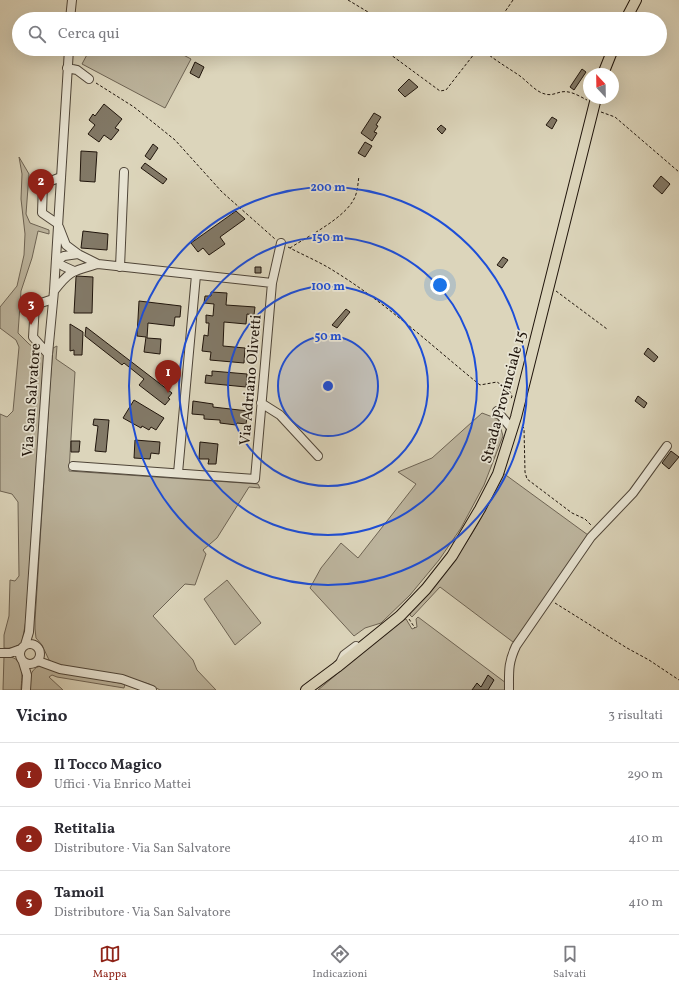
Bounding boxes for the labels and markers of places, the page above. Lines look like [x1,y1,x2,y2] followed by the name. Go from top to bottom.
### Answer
[28,169,54,202] pin: 2
[18,292,44,325] pin: 3
[155,360,181,393] pin: 1
[321,379,335,393] centre of rings

